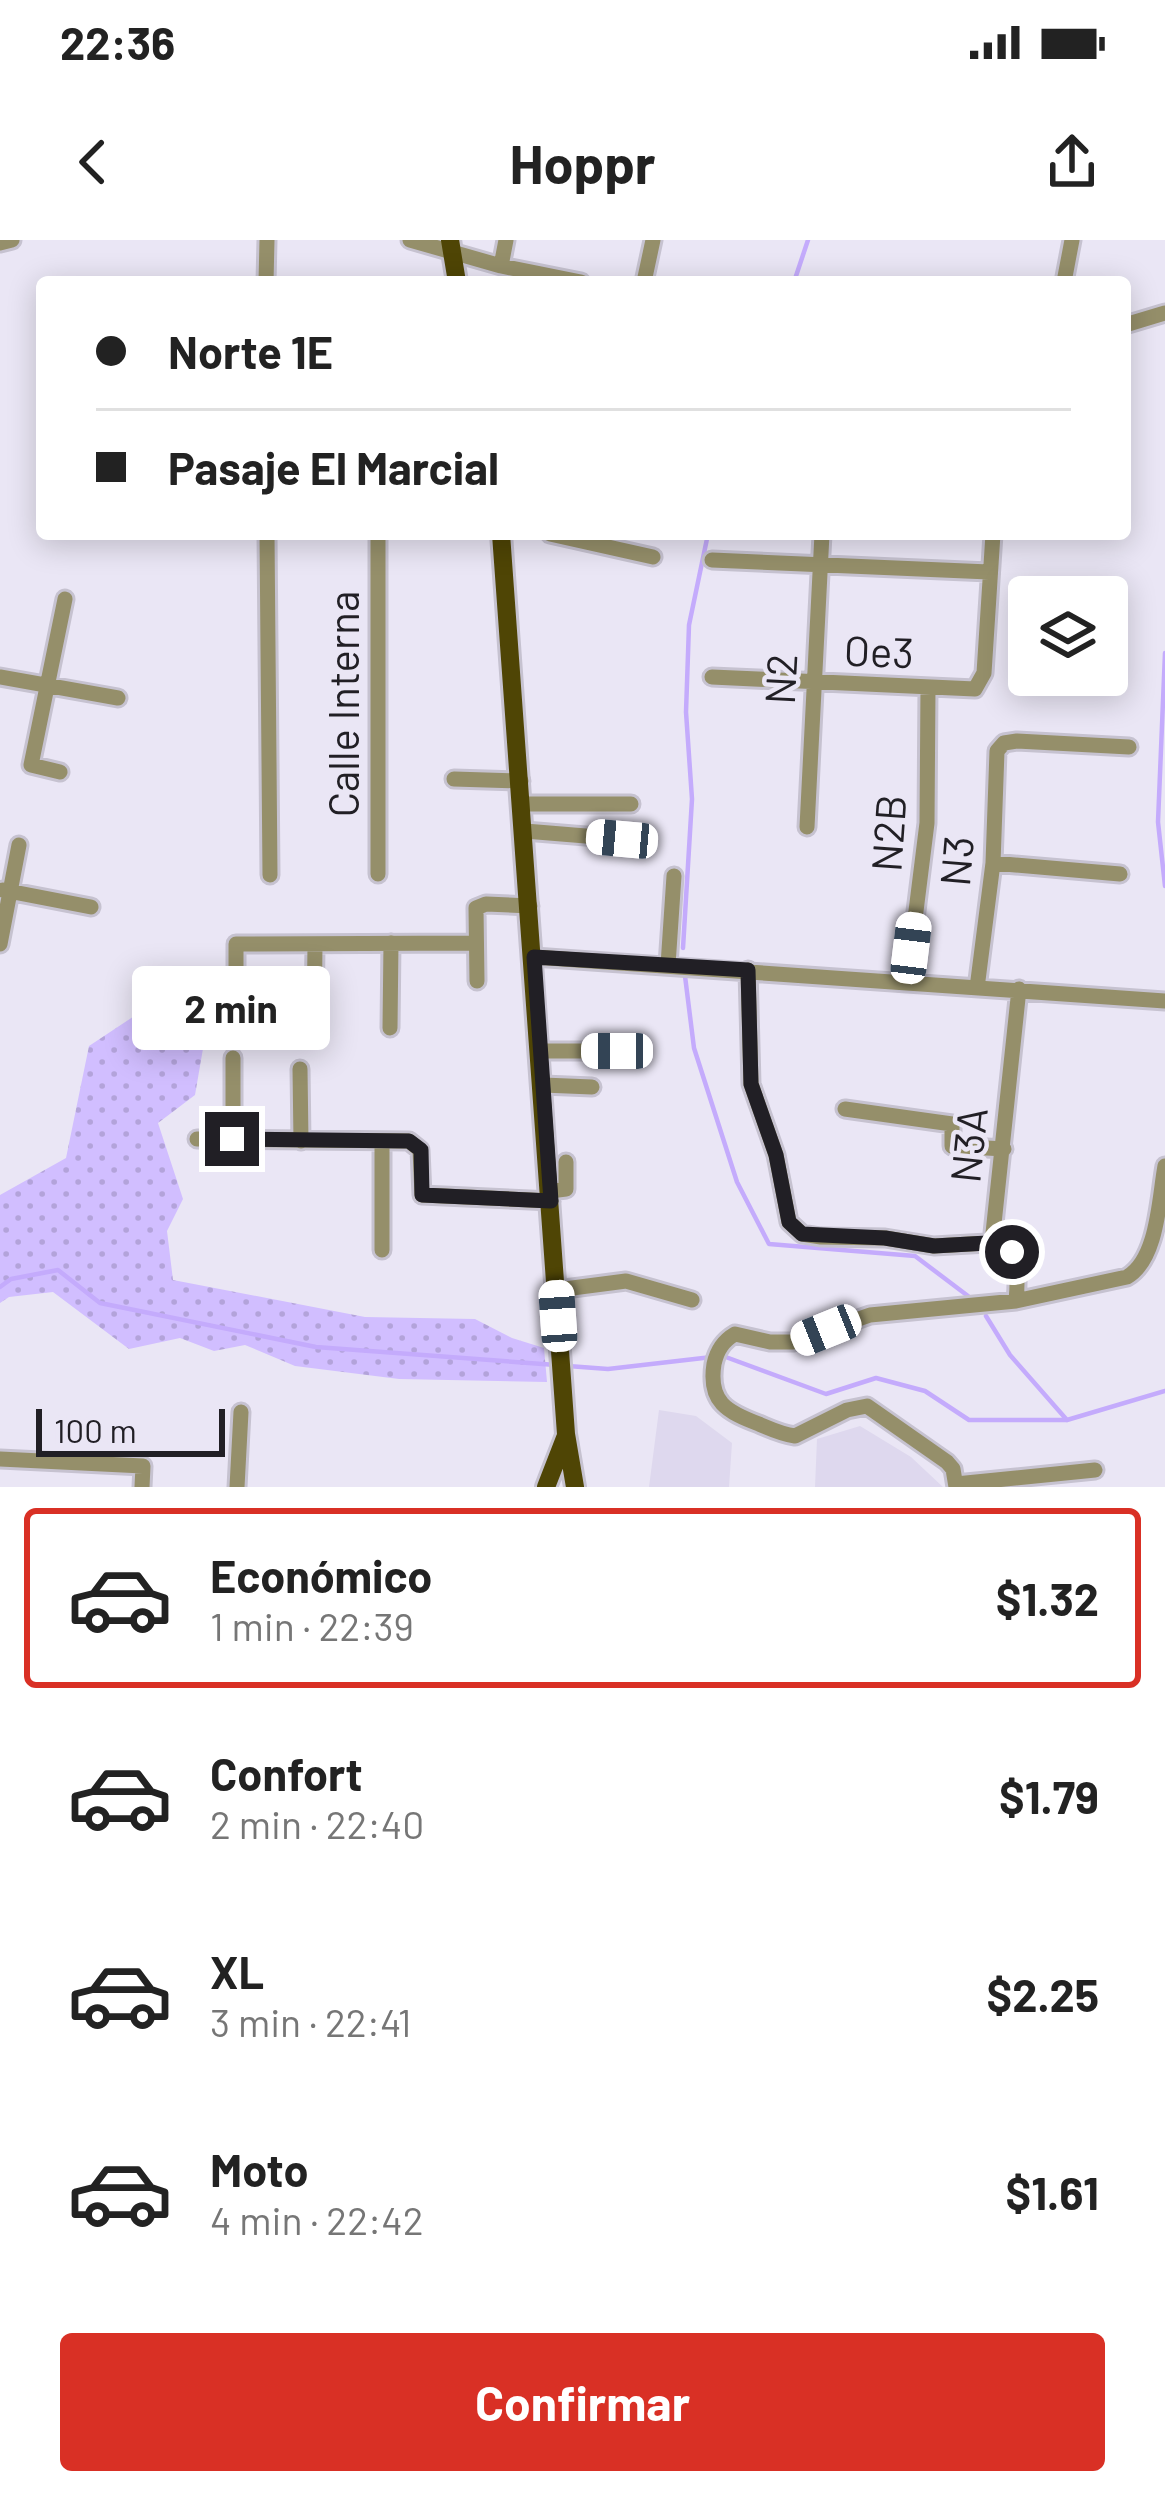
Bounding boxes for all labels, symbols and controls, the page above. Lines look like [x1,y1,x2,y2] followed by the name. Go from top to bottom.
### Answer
[60,15,175,69] text: 22:36
[60,129,126,195] icon: back
[1039,129,1105,195] icon: share
[509,130,656,195] text: Hoppr
[168,324,333,378] text: Norte 1E
[168,440,499,494] text: Pasaje El Marcial
[1008,576,1128,696] map controls
[1008,576,1128,696] button: layers
[317,591,367,817] street label: Calle Interna
[843,624,915,676] street label: Oe3
[753,652,805,706] street label: N2
[859,793,915,873] street label: N2B
[585,818,659,860] car
[928,834,982,888] street label: N3
[889,910,933,986] car
[133,965,331,1049] callout: 2 min
[184,984,278,1031] text: 2 min
[581,1033,653,1069] car
[938,1105,996,1185] street label: N3A
[205,1112,259,1166] route end
[985,1225,1039,1279] route start
[538,1279,578,1353] car
[786,1300,866,1360] car
[36,1403,225,1456] scale bar
[54,1410,137,1450] text: 100 m
[66,1544,174,1652] icon: car
[210,1548,432,1602] text: Económico
[996,1571,1099,1625] text: $1.32
[210,1602,414,1649] text: 1 min · 22:39
[66,1742,174,1850] icon: car
[210,1746,363,1800] text: Confort
[999,1769,1099,1823] text: $1.79
[210,1800,424,1847] text: 2 min · 22:40
[66,1940,174,2048] icon: car
[210,1944,264,1998] text: XL
[986,1967,1099,2021] text: $2.25
[210,1998,411,2045] text: 3 min · 22:41
[66,2138,174,2246] icon: car
[210,2142,308,2196] text: Moto
[1005,2165,1099,2219] text: $1.61
[210,2196,424,2243] text: 4 min · 22:42
[60,2333,1105,2471] button: Confirmar

